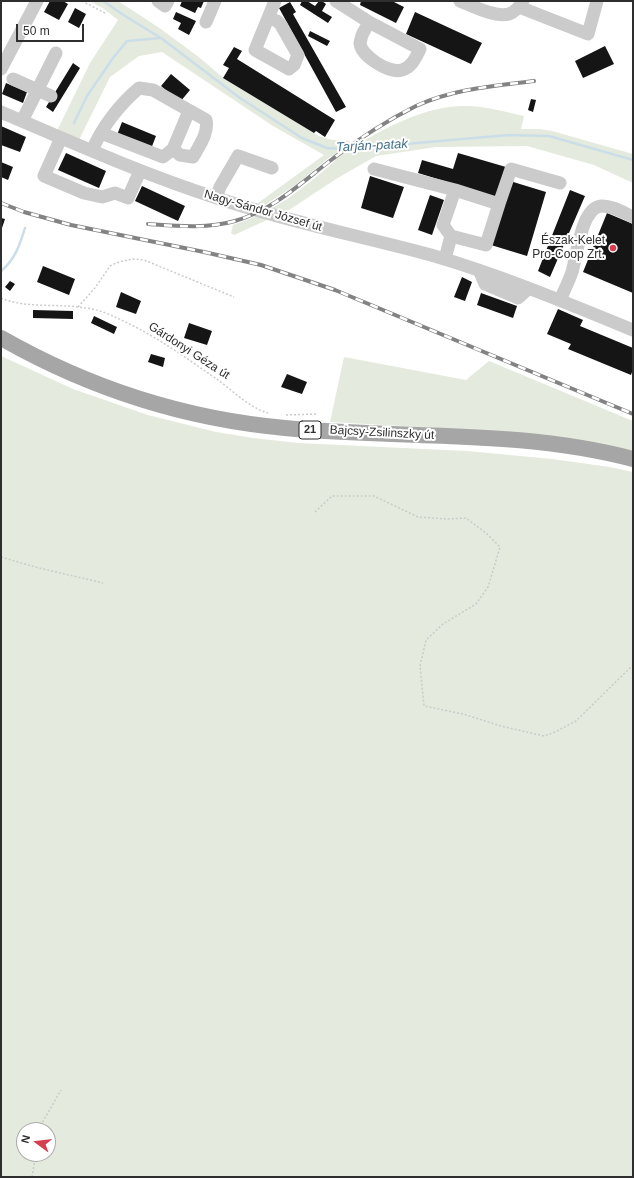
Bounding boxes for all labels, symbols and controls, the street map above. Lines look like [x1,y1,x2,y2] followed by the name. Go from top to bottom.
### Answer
[18,16,86,42] scale bar
[23,24,50,38] text: 50 m
[336,136,408,156] water label: Tarján-patak
[202,187,324,235] street label: Nagy-Sándor József út
[532,234,605,262] place label: Észak-Kelet Pro-Coop Zrt.
[608,243,618,253] marker: Észak-Kelet Pro-Coop Zrt.
[146,319,232,383] street label: Gárdonyi Géza út
[299,421,321,439] road number: 21
[329,423,435,443] street label: Bajcsy-Zsilinszky út
[16,1122,56,1162] north arrow
[19,1134,32,1145] text: N

